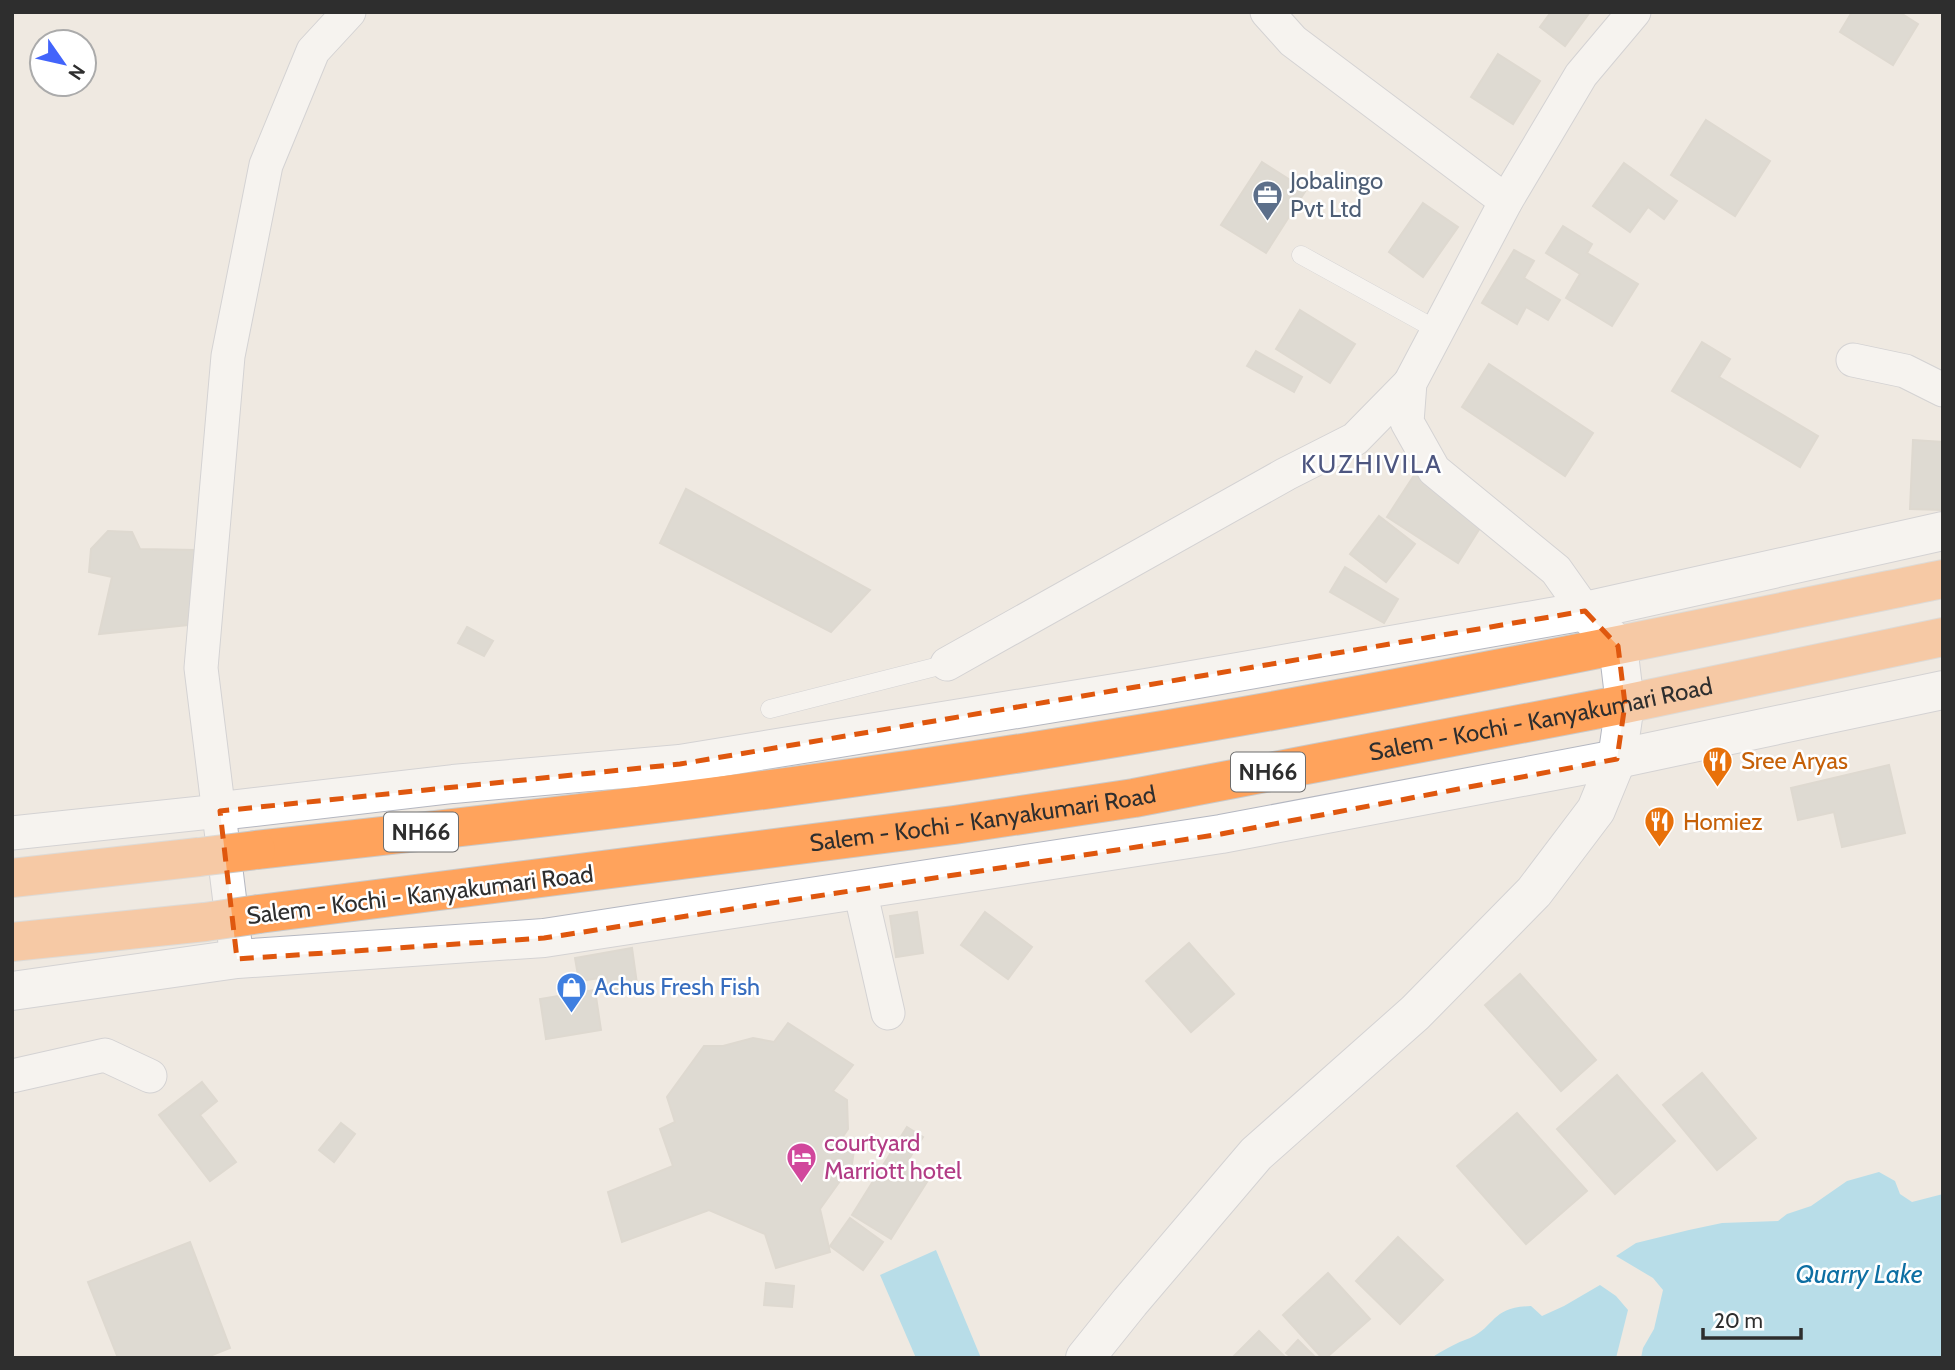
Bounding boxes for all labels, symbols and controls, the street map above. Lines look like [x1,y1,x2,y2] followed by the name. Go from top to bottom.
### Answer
[28,28,98,98] north arrow
[63,60,90,84] text: N
[1289,166,1383,223] place label: Jobalingo Pvt Ltd
[1250,178,1284,222] office icon: Jobalingo Pvt Ltd
[1301,448,1443,480] district label: KUZHIVILA
[1367,671,1715,767] street label: Salem - Kochi - Kanyakumari Road
[1701,744,1735,788] restaurant icon: Sree Aryas
[1741,746,1848,775] place label: Sree Aryas
[1231,752,1305,792] road number: NH66
[808,779,1158,857] street label: Salem - Kochi - Kanyakumari Road
[1643,805,1677,849] restaurant icon: Homiez
[1683,807,1763,836] place label: Homiez
[384,812,458,852] road number: NH66
[245,859,595,930] street label: Salem - Kochi - Kanyakumari Road
[554,970,588,1014] shop icon: Achus Fresh Fish
[594,972,760,1001] place label: Achus Fresh Fish
[824,1128,962,1185] place label: courtyard Marriott hotel
[784,1140,818,1184] hotel icon: courtyard Marriott hotel
[1795,1258,1923,1290] water label: Quarry Lake
[1703,1296,1801,1340] scale bar
[1714,1308,1763,1333] text: 20 m

